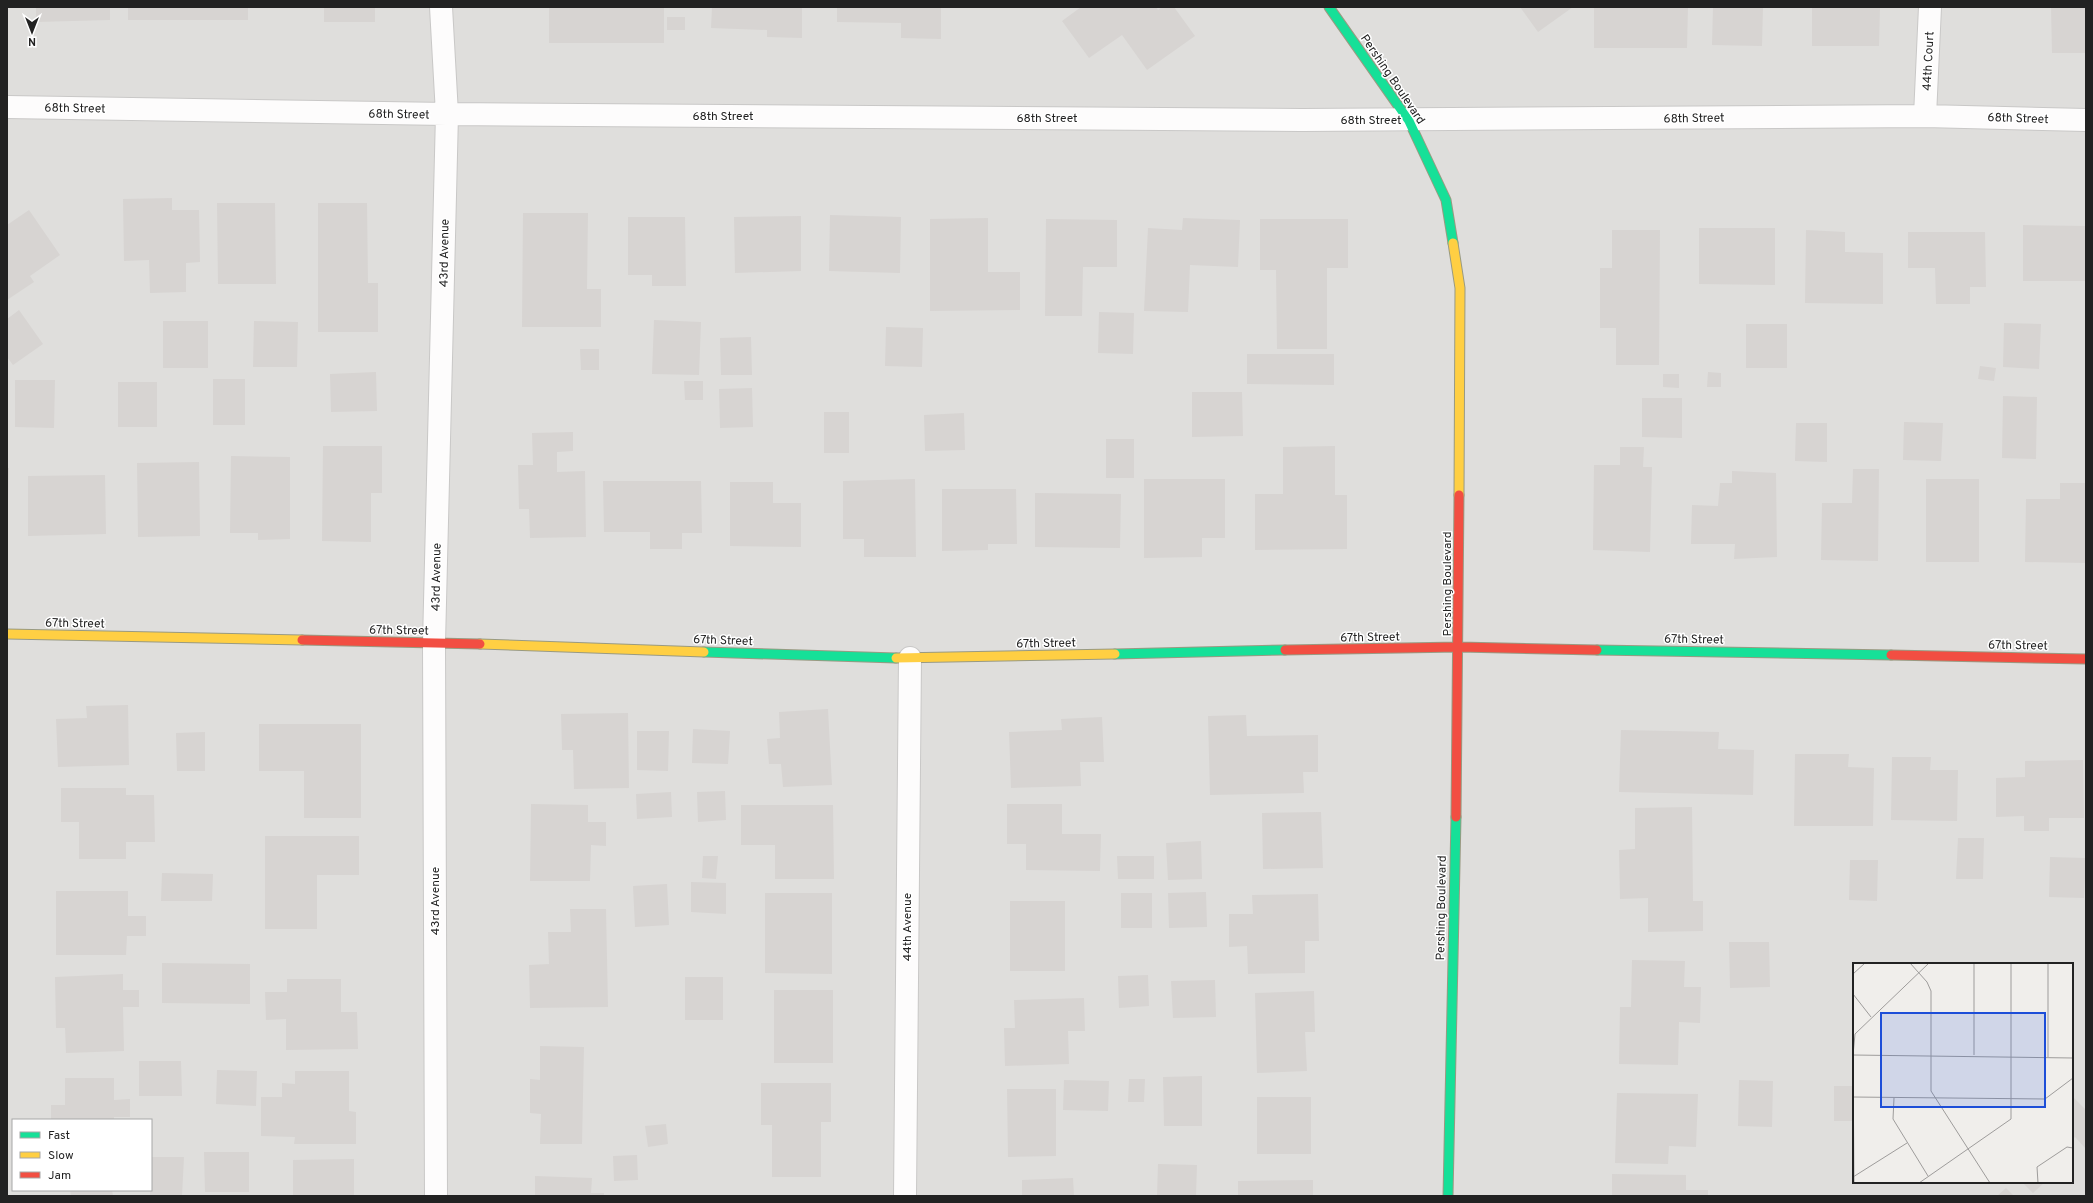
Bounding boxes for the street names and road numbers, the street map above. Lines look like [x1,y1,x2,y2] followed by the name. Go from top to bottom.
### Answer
[1919,31,1939,91] street label: 44th Court
[1356,32,1428,128] street label: Pershing Boulevard
[44,100,106,118] street label: 68th Street
[368,106,430,124] street label: 68th Street
[692,109,754,125] street label: 68th Street
[1663,110,1725,128] street label: 68th Street
[1987,110,2049,128] street label: 68th Street
[1016,111,1078,127] street label: 68th Street
[1340,113,1402,129] street label: 68th Street
[436,219,454,287] street label: 43rd Avenue
[1440,532,1456,636] street label: Pershing Boulevard
[428,543,446,611] street label: 43rd Avenue
[45,615,105,633] street label: 67th Street
[369,622,429,640] street label: 67th Street
[1340,629,1400,647] street label: 67th Street
[1664,631,1724,649] street label: 67th Street
[693,632,753,650] street label: 67th Street
[1016,635,1076,653] street label: 67th Street
[1988,637,2048,655] street label: 67th Street
[1433,855,1451,961] street label: Pershing Boulevard
[428,867,444,935] street label: 43rd Avenue
[900,893,916,961] street label: 44th Avenue

